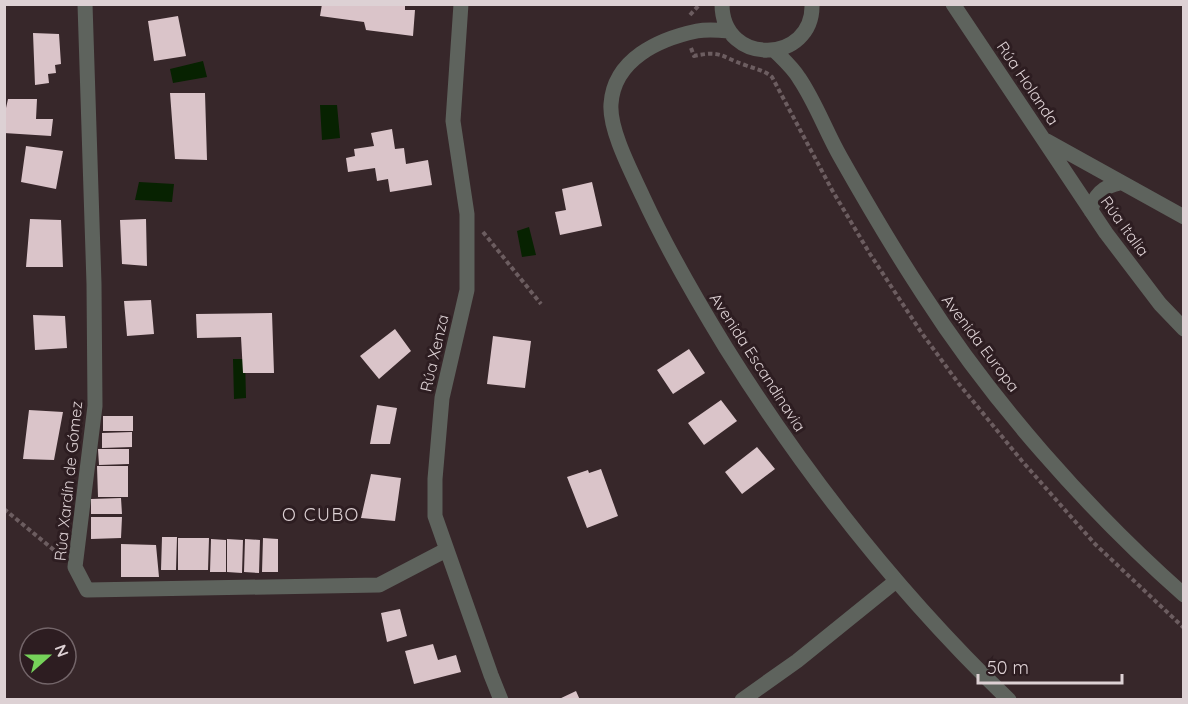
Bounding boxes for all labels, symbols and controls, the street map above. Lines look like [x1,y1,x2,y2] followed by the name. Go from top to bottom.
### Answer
[993,37,1063,129] street label: Rúa Holanda
[1096,192,1154,260] street label: Rúa Italia
[706,289,810,435] street label: Avenida Escandinavia
[938,290,1024,396] street label: Avenida Europa
[415,312,453,394] street label: Rúa Xenza
[50,400,86,562] street label: Rúa Xardín de Gómez
[282,503,360,526] district label: O CUBO
[18,626,78,686] north arrow
[51,642,73,660] text: N
[978,647,1122,685] scale bar
[987,656,1029,679] text: 50 m

